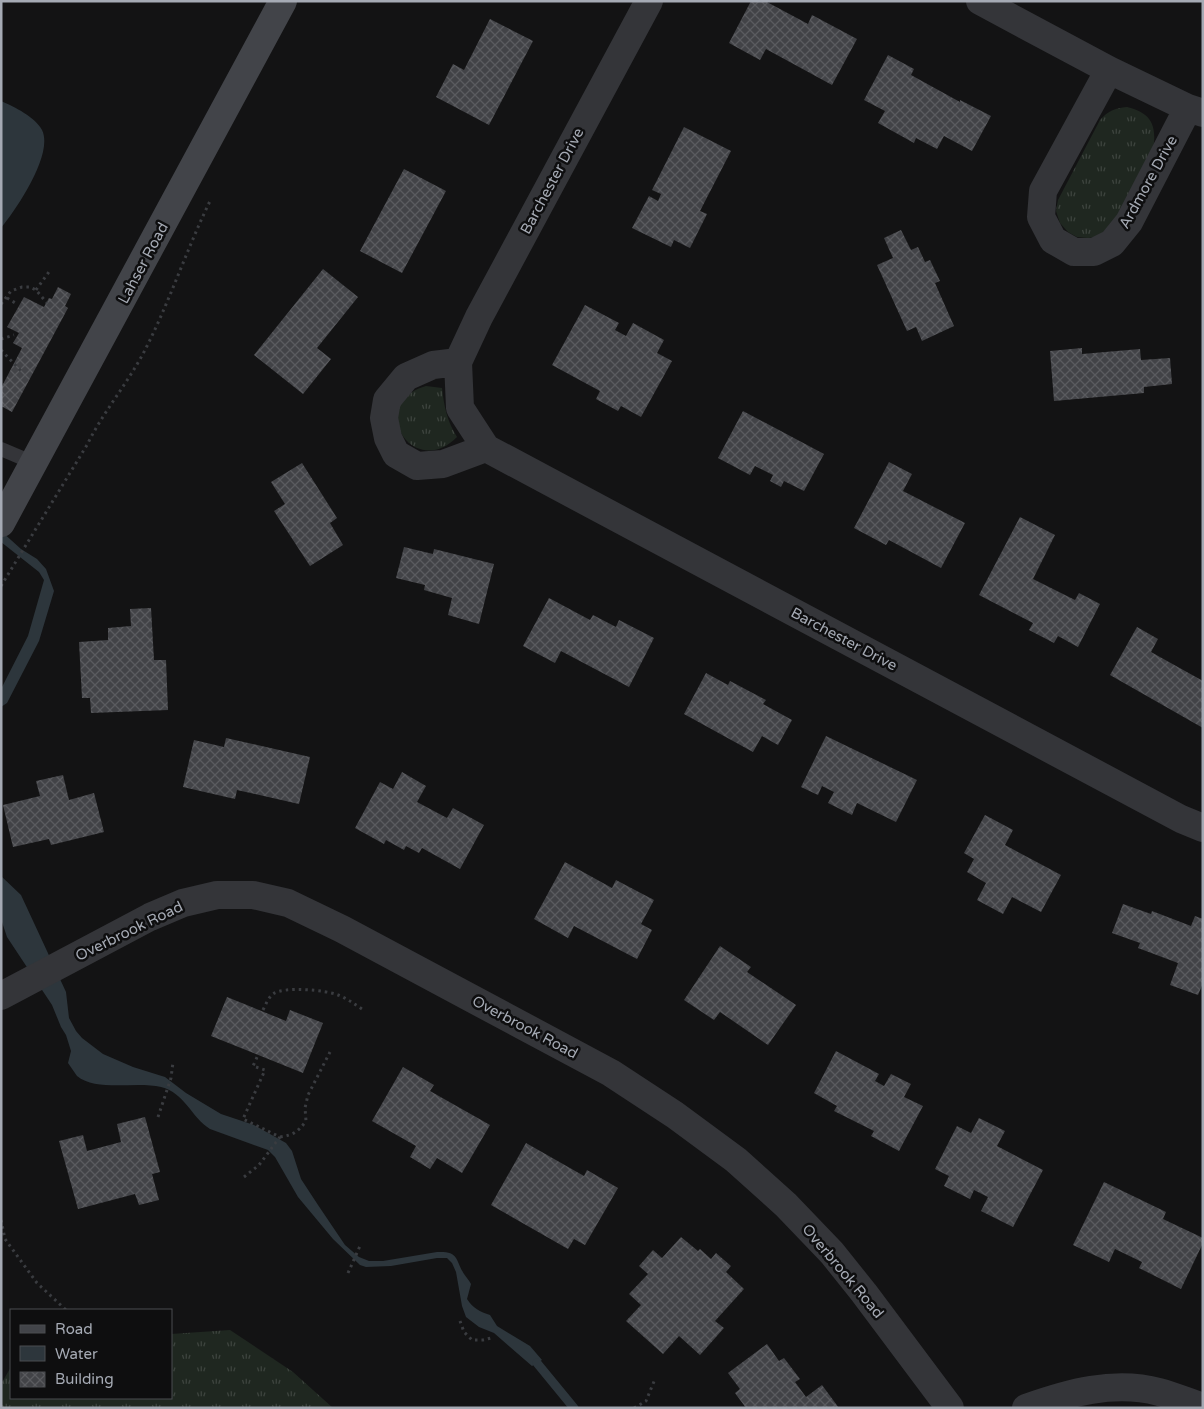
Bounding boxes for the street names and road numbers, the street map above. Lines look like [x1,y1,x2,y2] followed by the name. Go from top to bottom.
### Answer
[516,125,588,237] street label: Barchester Drive
[1115,132,1181,232] street label: Ardmore Drive
[114,219,172,307] street label: Lahser Road
[788,603,900,675] street label: Barchester Drive
[72,897,186,965] street label: Overbrook Road
[469,992,581,1062] street label: Overbrook Road
[798,1220,888,1322] street label: Overbrook Road

